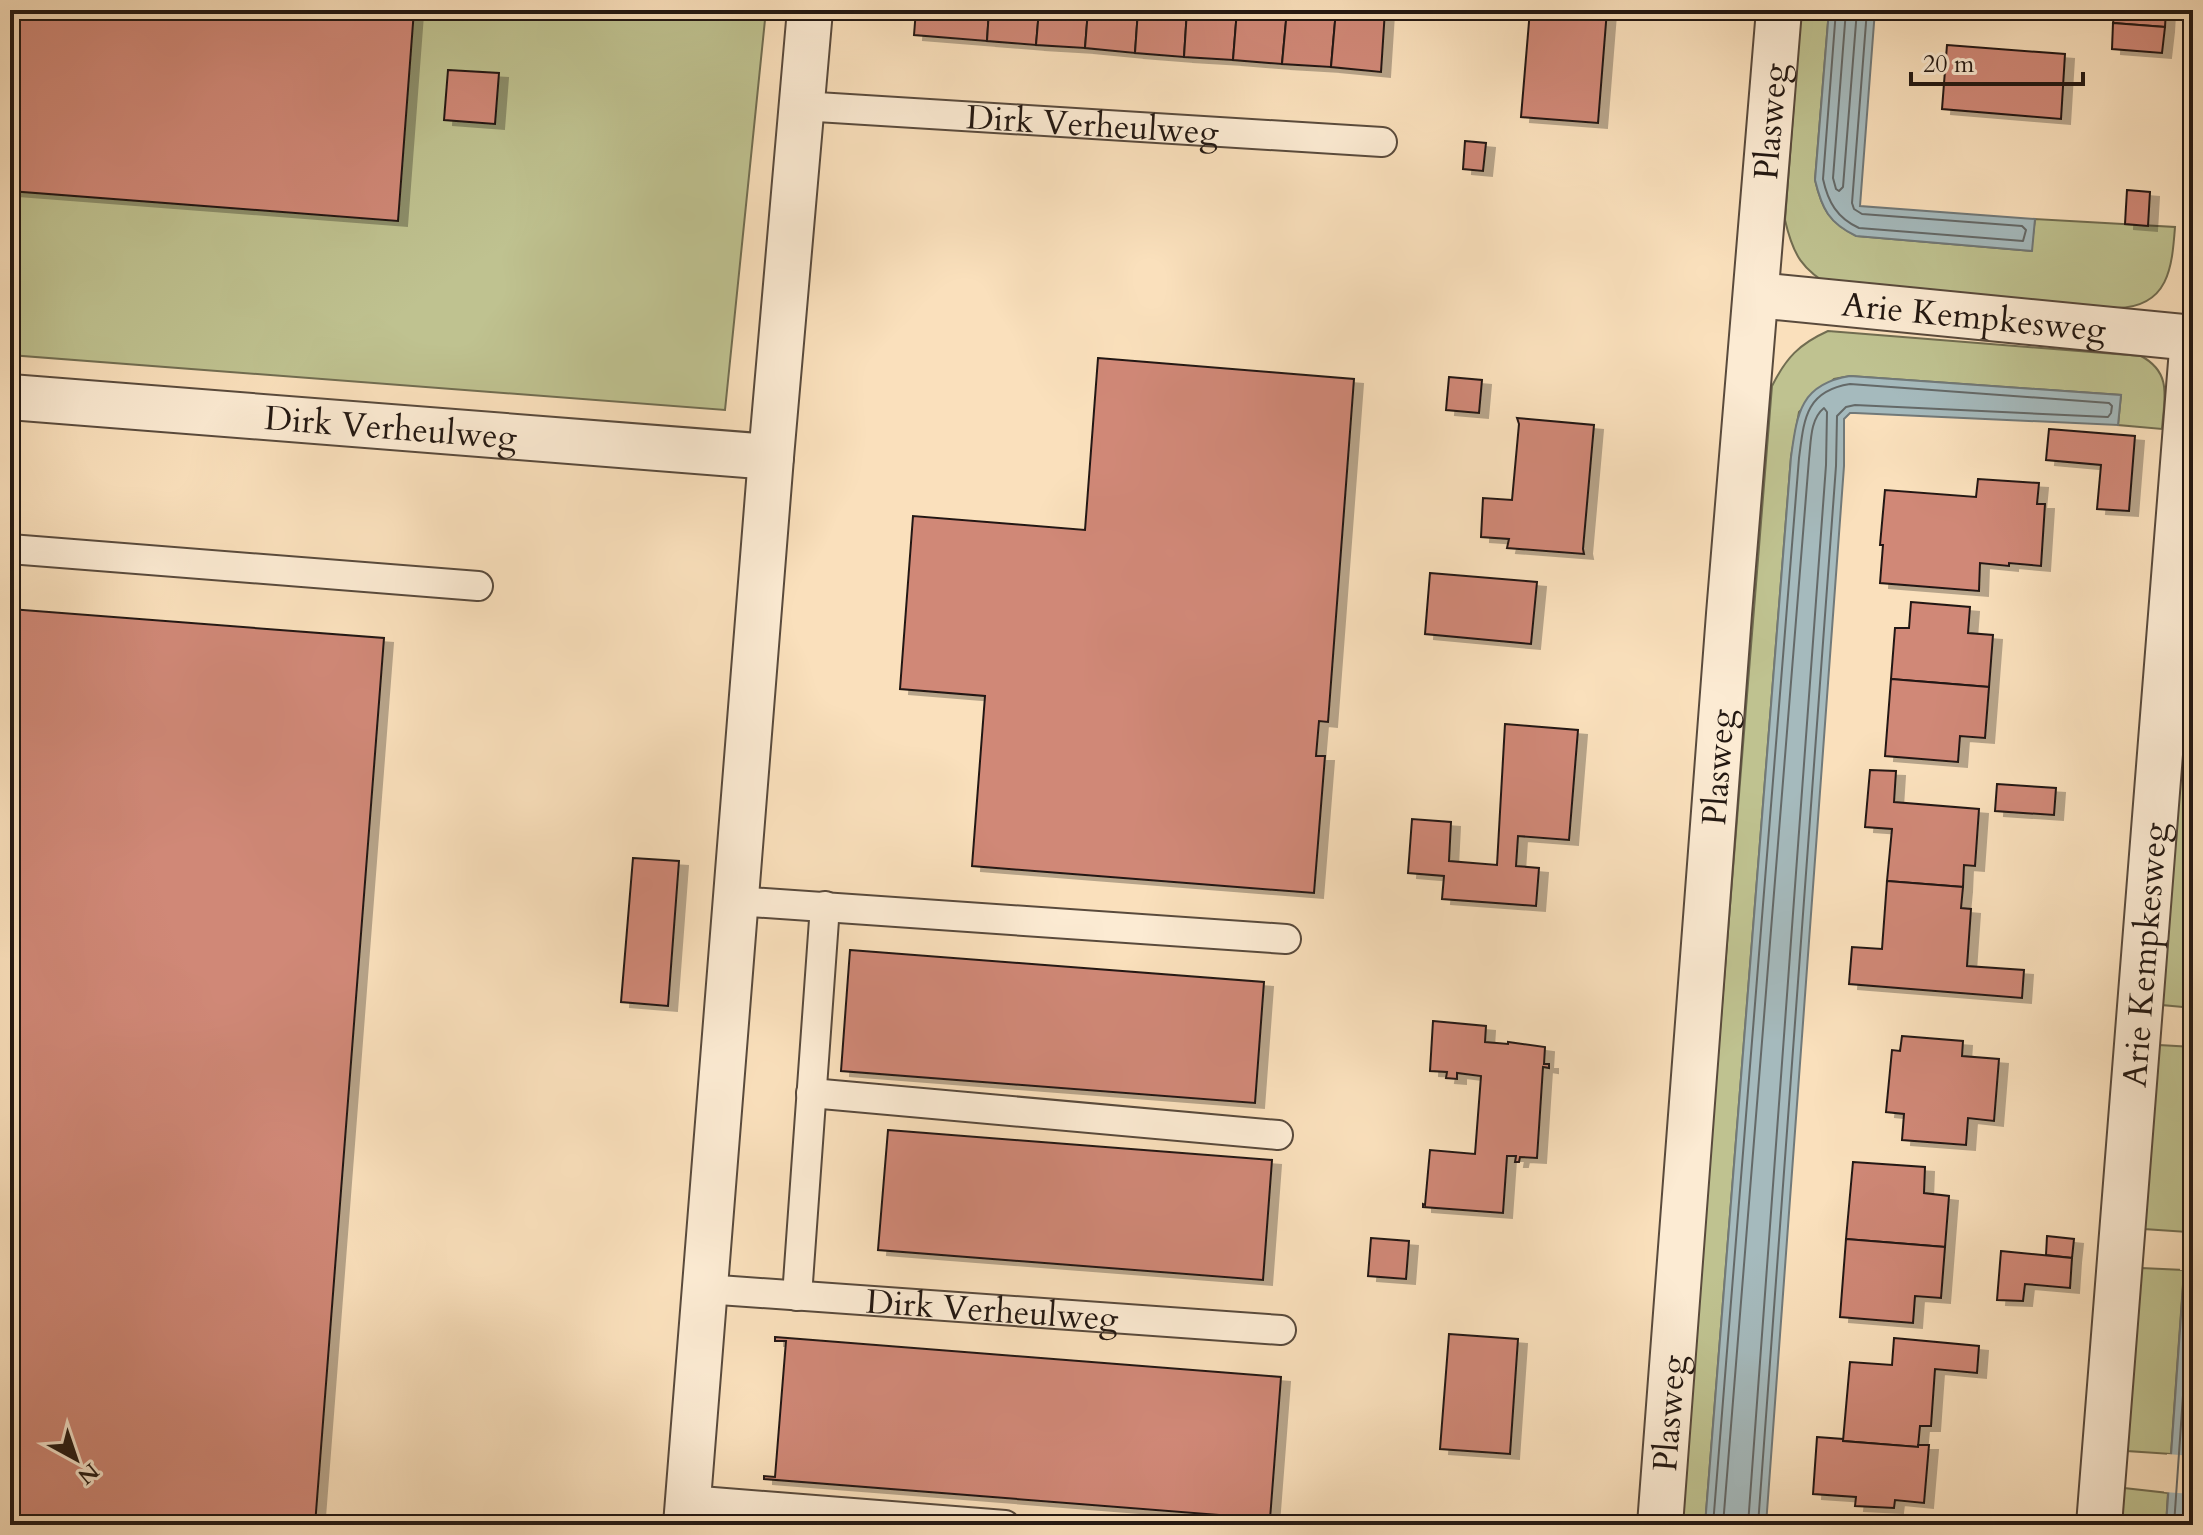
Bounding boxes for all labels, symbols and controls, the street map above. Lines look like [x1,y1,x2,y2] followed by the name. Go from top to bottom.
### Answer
[1911,36,2083,86] scale bar
[1923,48,1975,81] text: 20 m
[1743,61,1799,181] street label: Plasweg
[965,94,1220,156] street label: Dirk Verheulweg
[1840,281,2108,353] street label: Arie Kempkesweg
[263,395,519,461] street label: Dirk Verheulweg
[1691,707,1746,827] street label: Plasweg
[2112,821,2179,1089] street label: Arie Kempkesweg
[864,1279,1120,1342] street label: Dirk Verheulweg
[1642,1354,1697,1473] street label: Plasweg
[36,1419,116,1499] north arrow
[71,1456,105,1491] text: N

